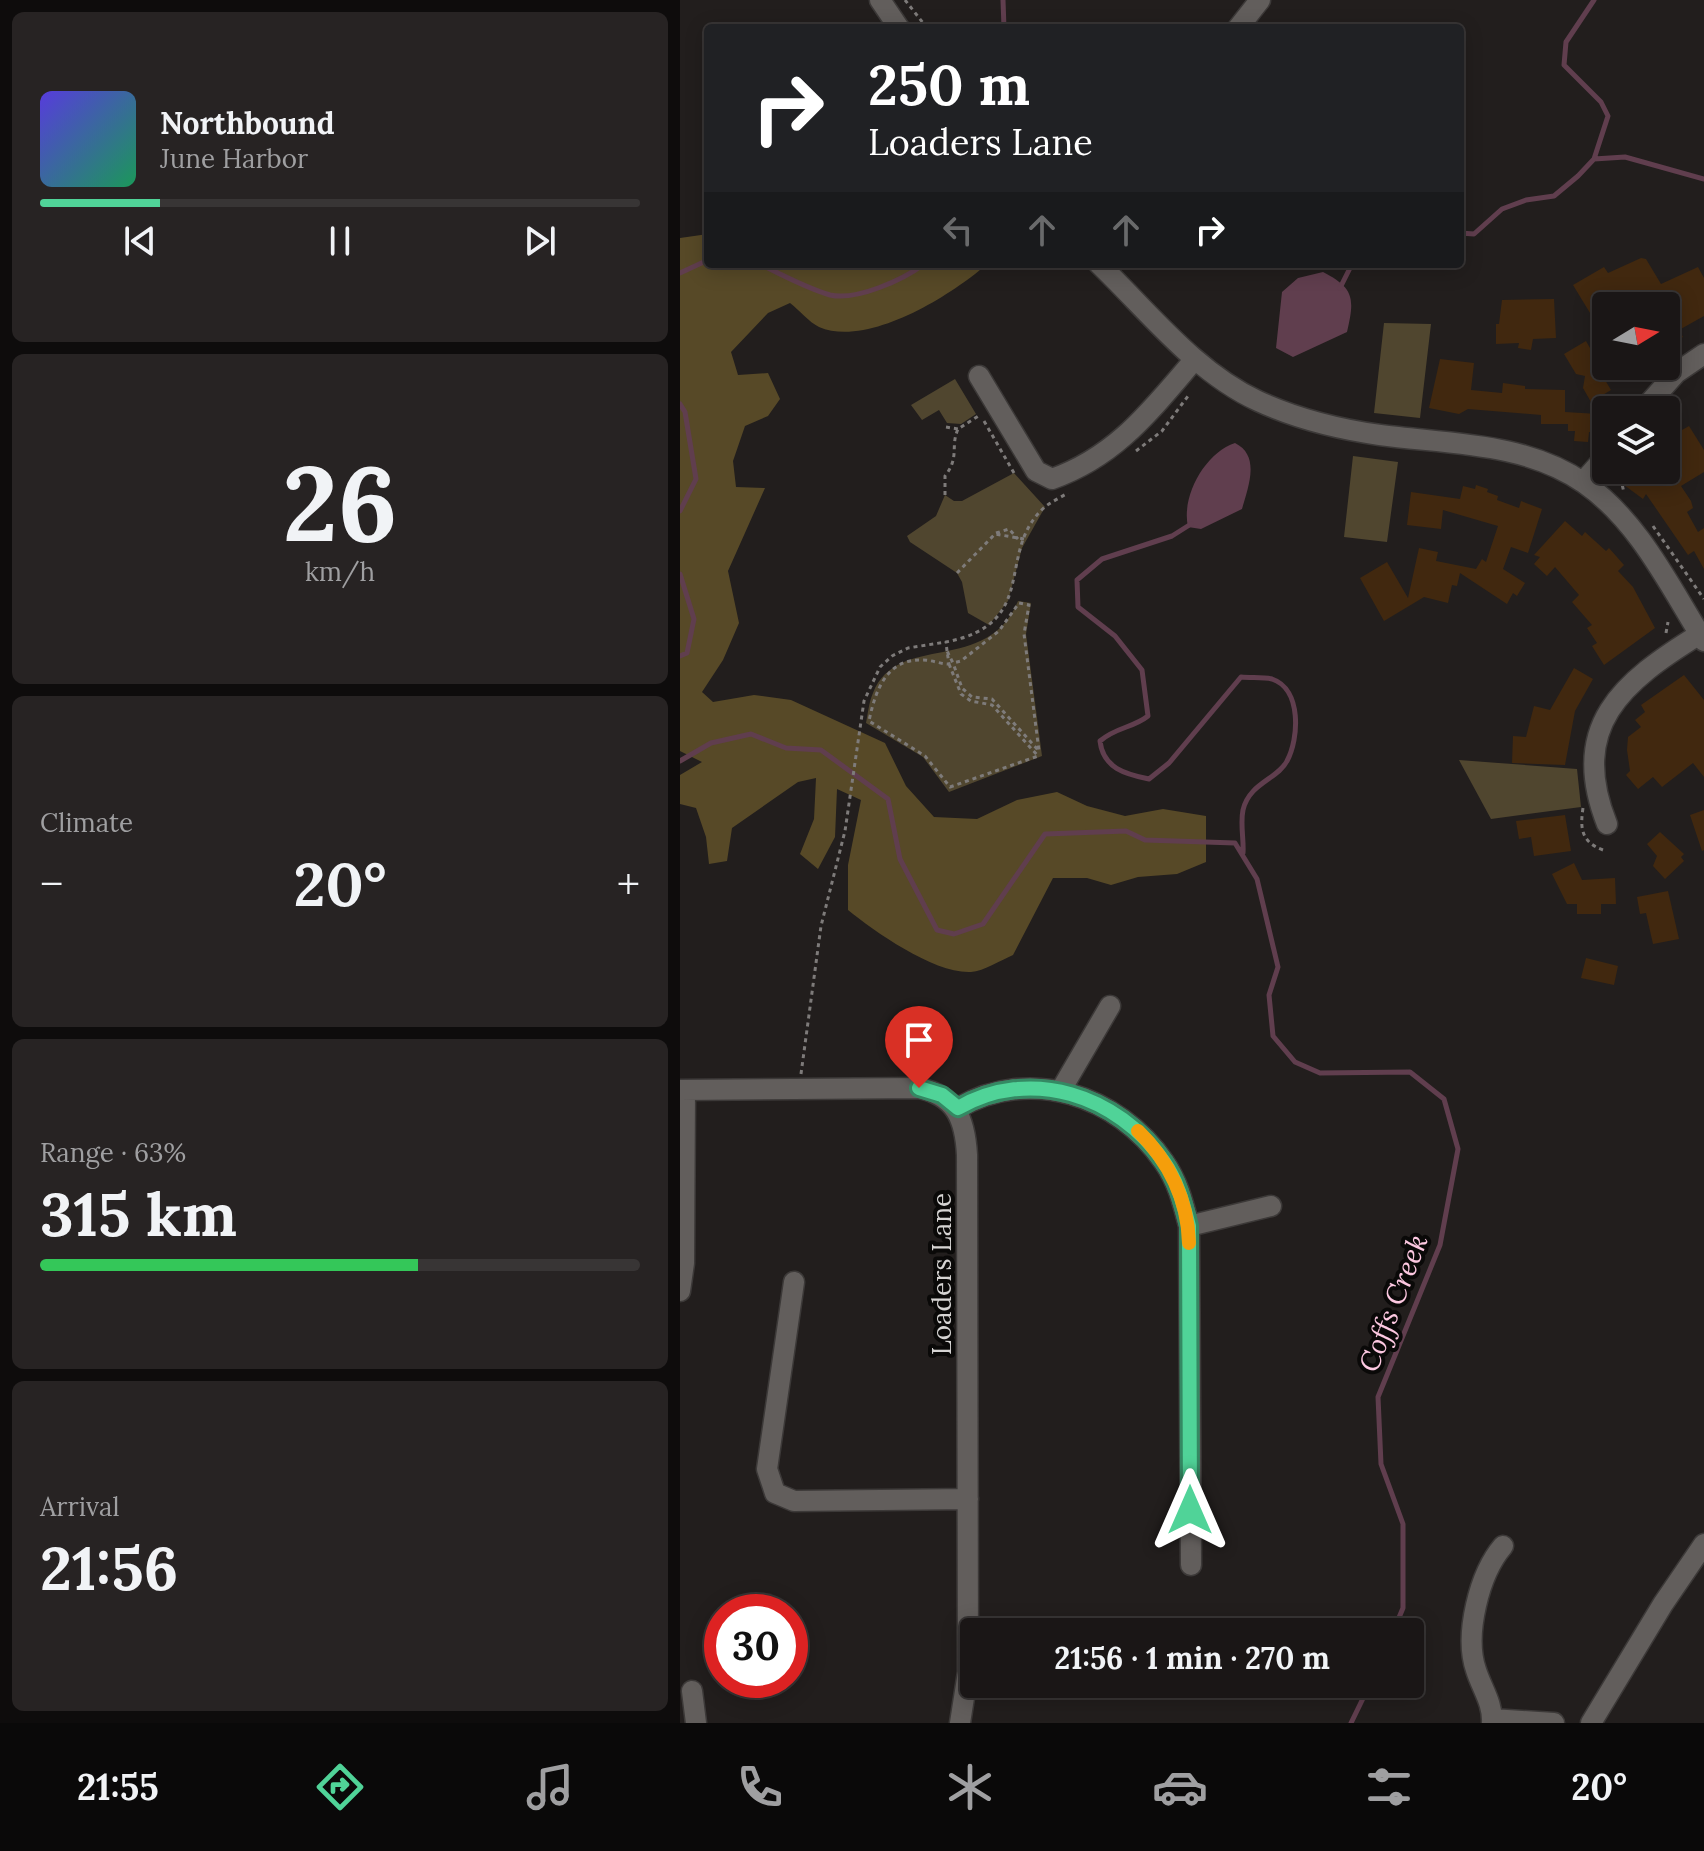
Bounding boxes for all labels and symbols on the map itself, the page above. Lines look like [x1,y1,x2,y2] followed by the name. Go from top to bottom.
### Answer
[1592,292,1680,380] north arrow
[885,1006,953,1088] pin
[925,1193,958,1355] street label: Loaders Lane
[1350,1229,1436,1377] water label: Coffs Creek
[1148,1468,1232,1552] position arrow
[704,1594,808,1698] speed limit sign: 30

